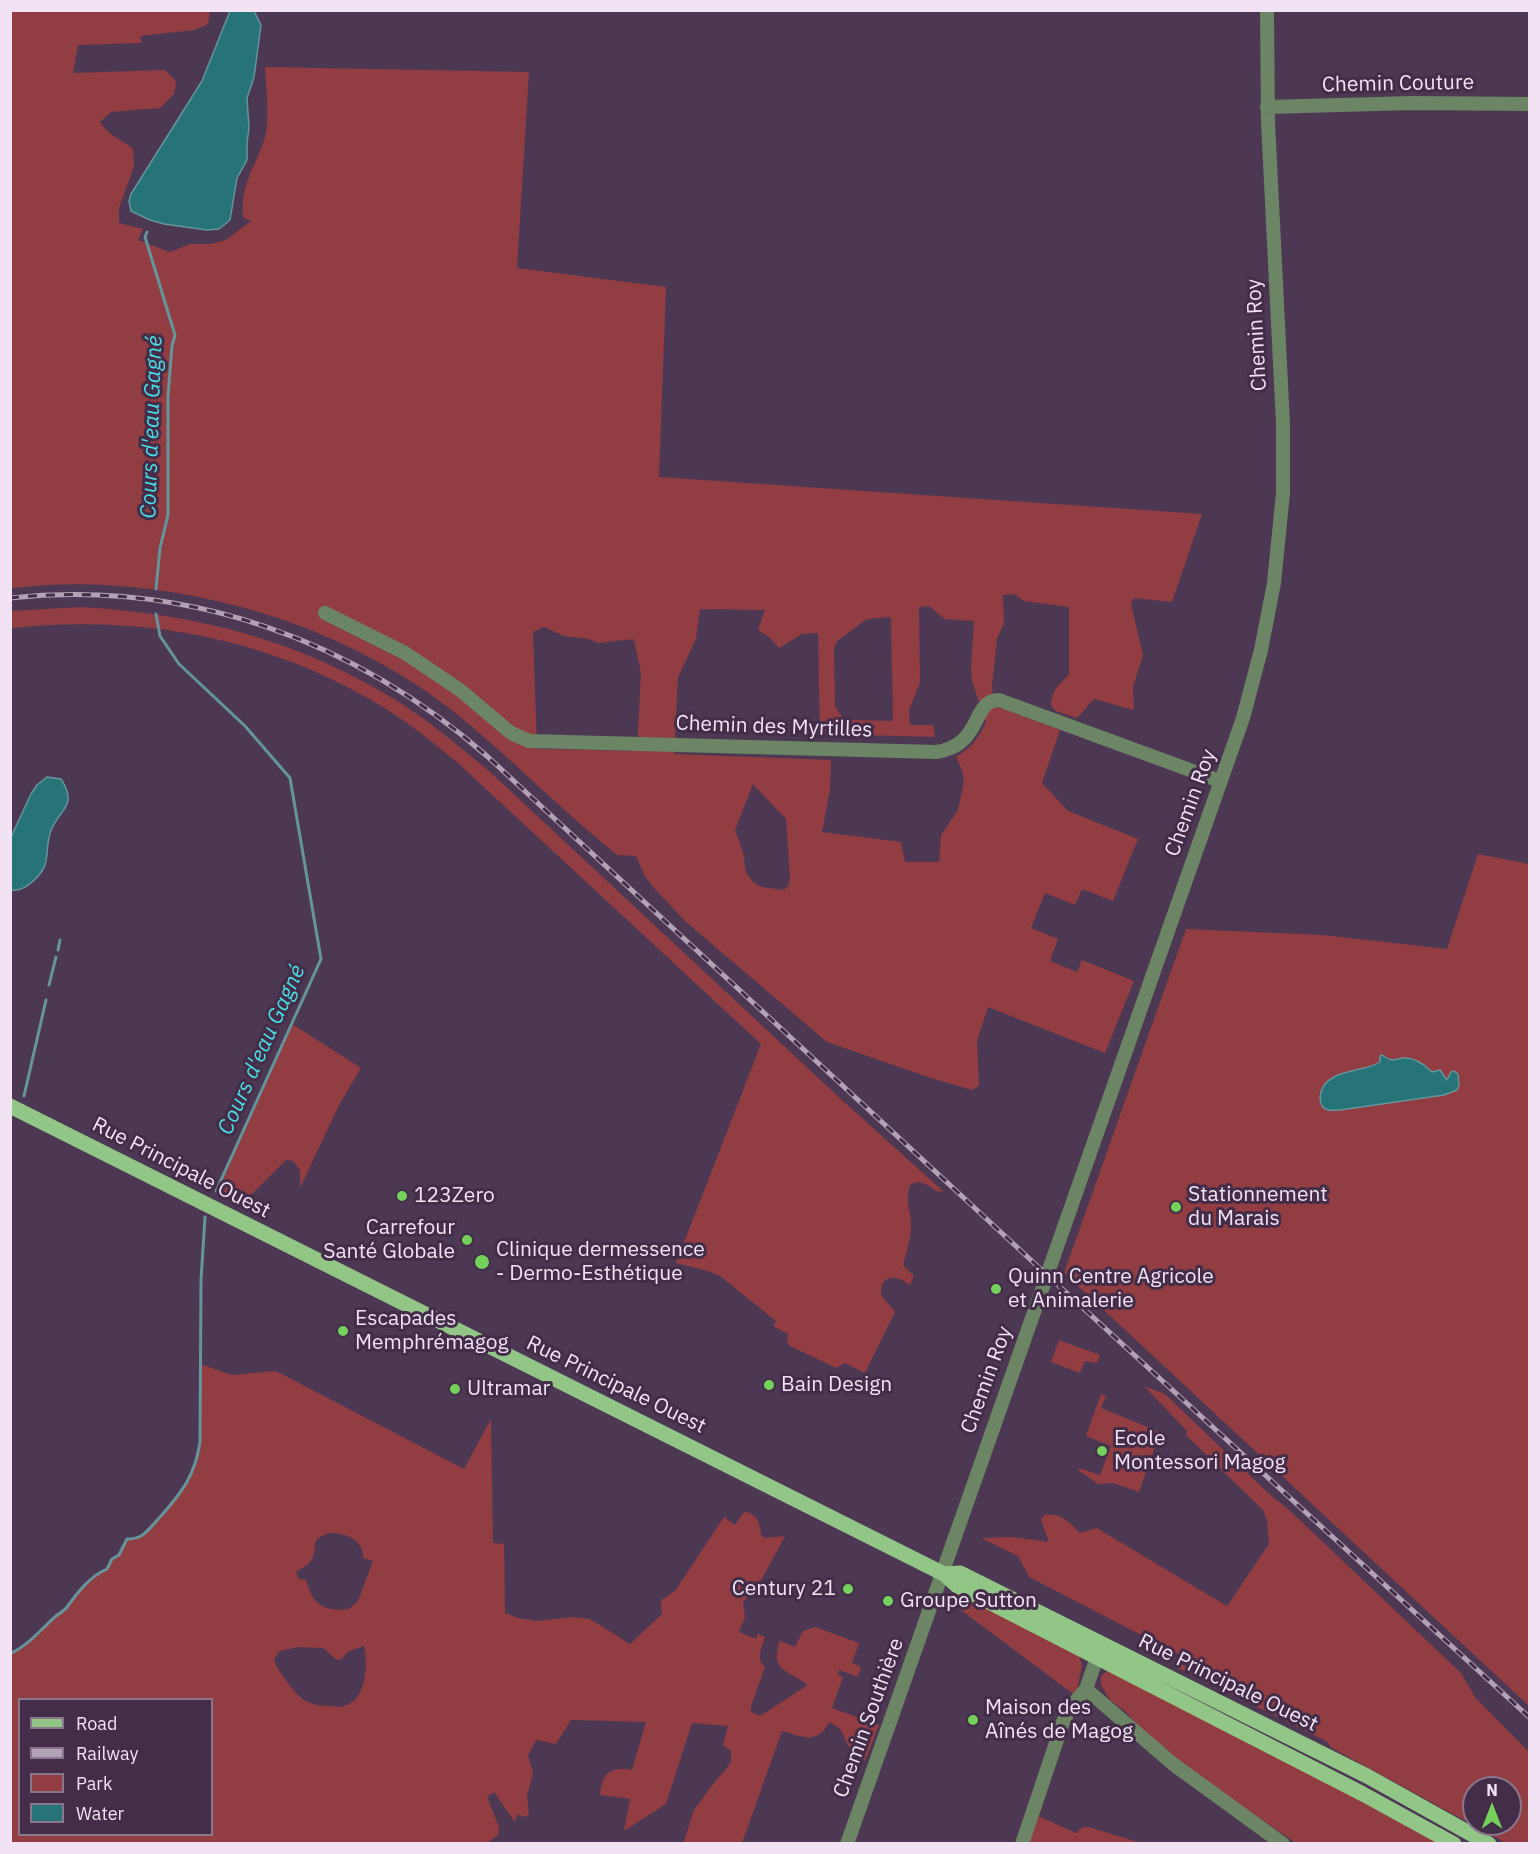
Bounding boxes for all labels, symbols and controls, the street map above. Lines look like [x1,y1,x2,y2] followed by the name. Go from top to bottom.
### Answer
[1322,70,1474,98] street label: Chemin Couture
[1241,278,1273,392] street label: Chemin Roy
[136,335,168,519] water label: Cours d'eau Gagné
[675,711,873,743] street label: Chemin des Myrtilles
[1160,746,1222,860] street label: Chemin Roy
[213,961,311,1139] water label: Cours d'eau Gagné
[88,1112,274,1224] street label: Rue Principale Ouest
[1188,1182,1328,1232] place label: Stationnement du Marais
[414,1183,495,1209] place label: 123Zero
[395,1189,409,1203] marker: 123Zero
[1169,1200,1183,1214] marker: Stationnement du Marais
[323,1215,455,1265] place label: Carrefour Santé Globale
[460,1233,474,1247] marker: Carrefour Santé Globale
[496,1237,705,1287] place label: Clinique dermessence - Dermo-Esthétique
[473,1253,491,1271] marker: Clinique dermessence - Dermo-Esthétique
[1008,1264,1214,1314] place label: Quinn Centre Agricole et Animalerie
[989,1282,1003,1296] marker: Quinn Centre Agricole et Animalerie
[355,1306,509,1356] place label: Escapades Memphrémagog
[956,1323,1018,1437] street label: Chemin Roy
[336,1324,350,1338] marker: Escapades Memphrémagog
[522,1331,710,1439] street label: Rue Principale Ouest
[781,1372,892,1398] place label: Bain Design
[467,1376,550,1402] place label: Ultramar
[762,1378,776,1392] marker: Bain Design
[448,1382,462,1396] marker: Ultramar
[1114,1426,1286,1476] place label: Ecole Montessori Magog
[1095,1444,1109,1458] marker: Ecole Montessori Magog
[732,1576,836,1602] place label: Century 21
[841,1582,855,1596] marker: Century 21
[900,1588,1037,1614] place label: Groupe Sutton
[881,1594,895,1608] marker: Groupe Sutton
[1134,1629,1322,1737] street label: Rue Principale Ouest
[828,1635,910,1801] street label: Chemin Southière
[985,1695,1133,1745] place label: Maison des Aînés de Magog
[18,1698,213,1836] legend
[76,1712,117,1735] text: Road
[966,1713,980,1727] marker: Maison des Aînés de Magog
[76,1742,138,1765] text: Railway
[76,1772,112,1795] text: Park
[1462,1776,1522,1836] north arrow
[1486,1780,1498,1800] text: N
[76,1802,124,1825] text: Water

